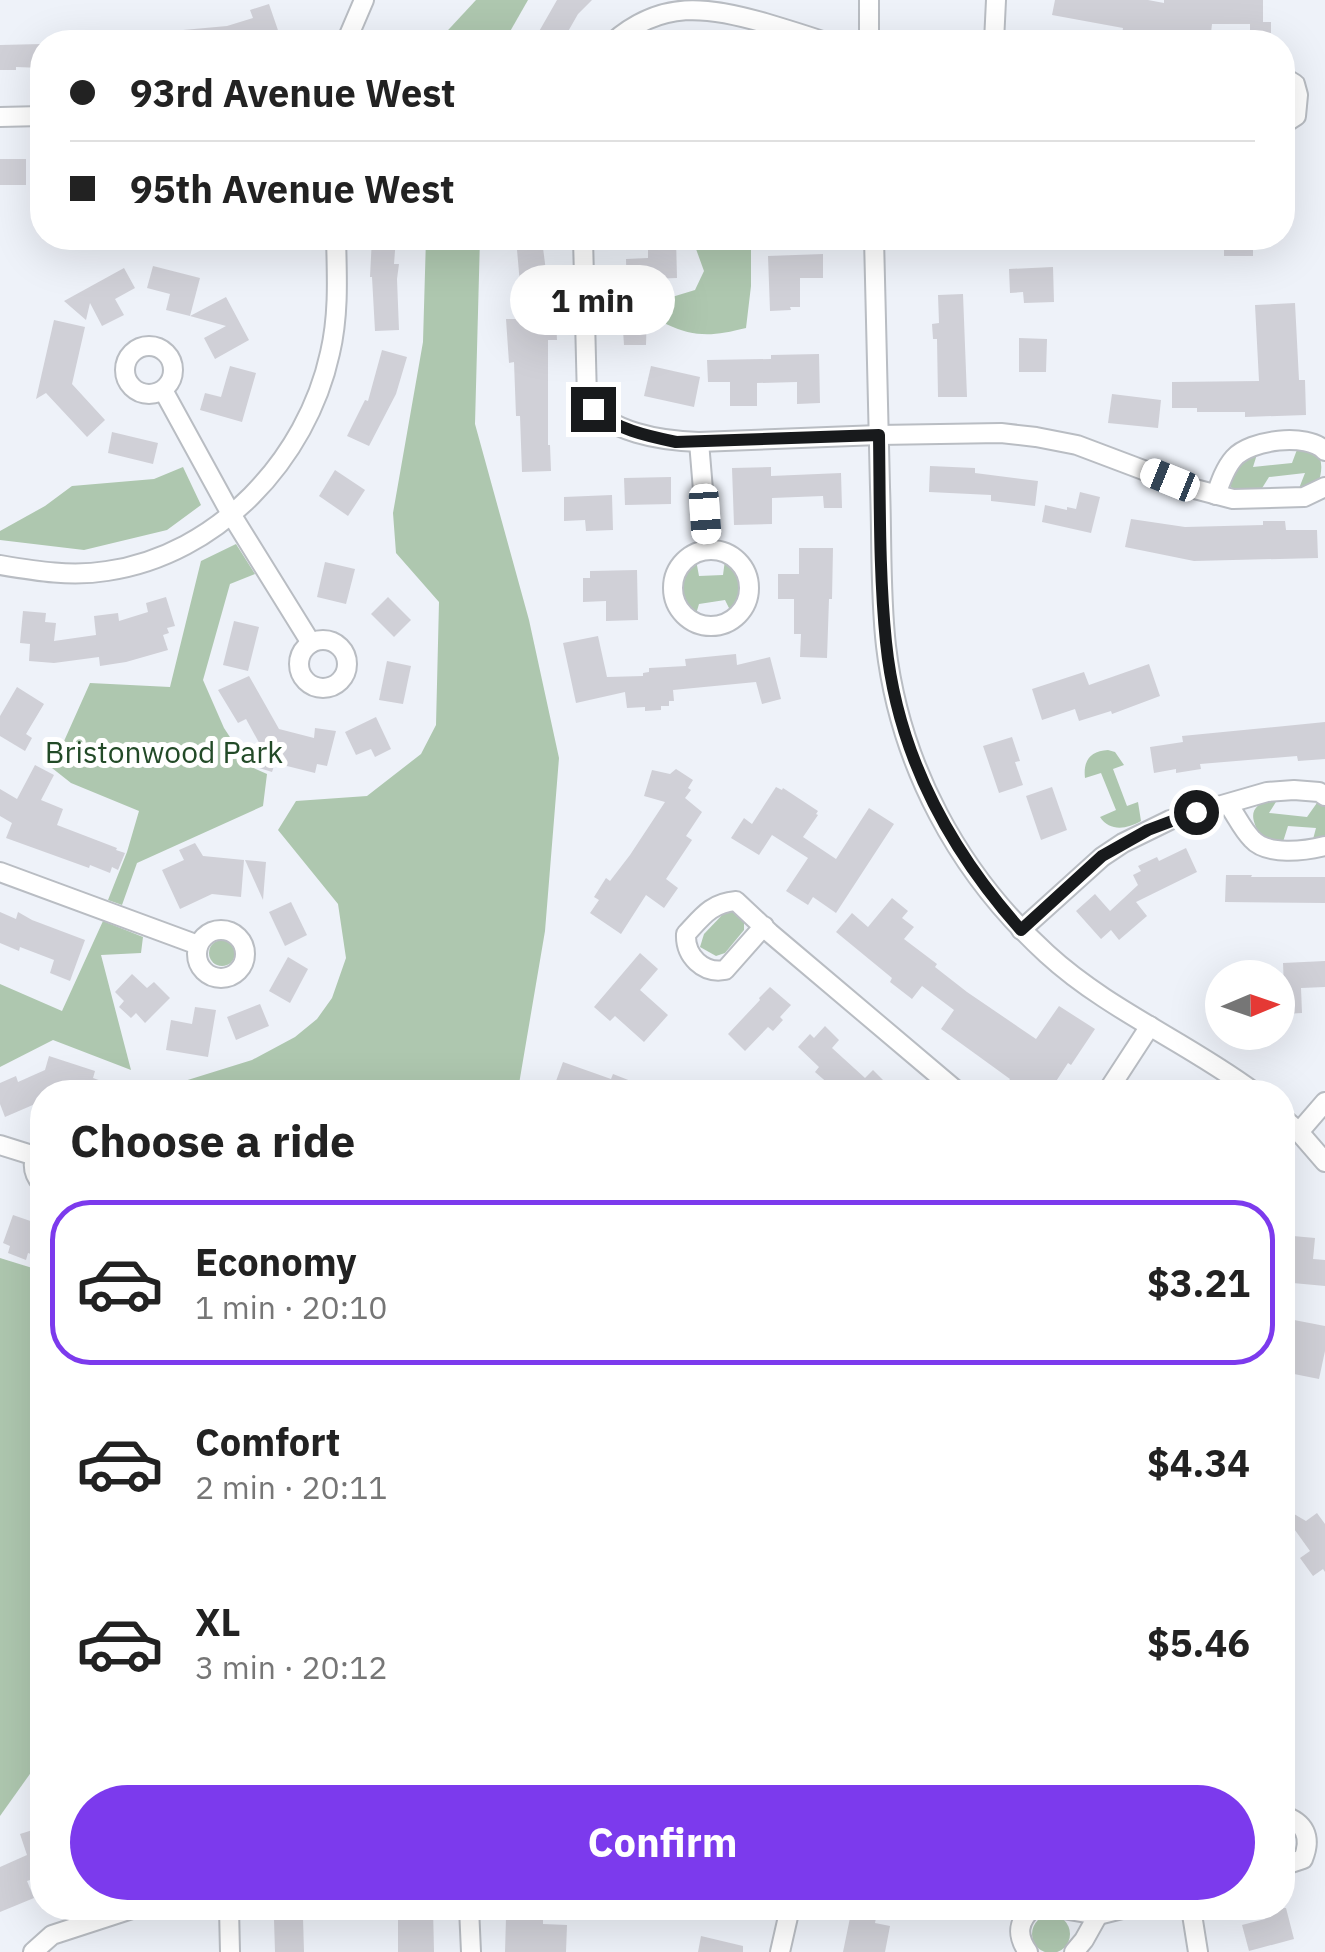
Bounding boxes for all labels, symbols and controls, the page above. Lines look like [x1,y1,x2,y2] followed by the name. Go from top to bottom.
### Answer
[130,68,456,117] text: 93rd Avenue West
[130,164,455,213] text: 95th Avenue West
[510,264,676,334] callout: 1 min
[551,279,634,321] text: 1 min
[571,387,616,432] route end
[1137,455,1203,505] car
[688,483,722,545] car
[45,732,283,771] park label: Bristonwood Park
[1174,790,1219,835] route start
[1205,960,1295,1050] north arrow
[1205,960,1295,1050] map controls
[70,1111,355,1169] text: Choose a ride
[195,1237,357,1286] text: Economy
[75,1238,165,1328] icon: car
[1147,1258,1250,1307] text: $3.21
[195,1286,388,1328] text: 1 min · 20:10
[195,1417,340,1466] text: Comfort
[75,1418,165,1508] icon: car
[1147,1438,1250,1487] text: $4.34
[195,1466,388,1508] text: 2 min · 20:11
[195,1597,241,1646] text: XL
[75,1598,165,1688] icon: car
[1147,1618,1250,1667] text: $5.46
[195,1646,388,1688] text: 3 min · 20:12
[70,1785,1255,1900] button: Confirm

